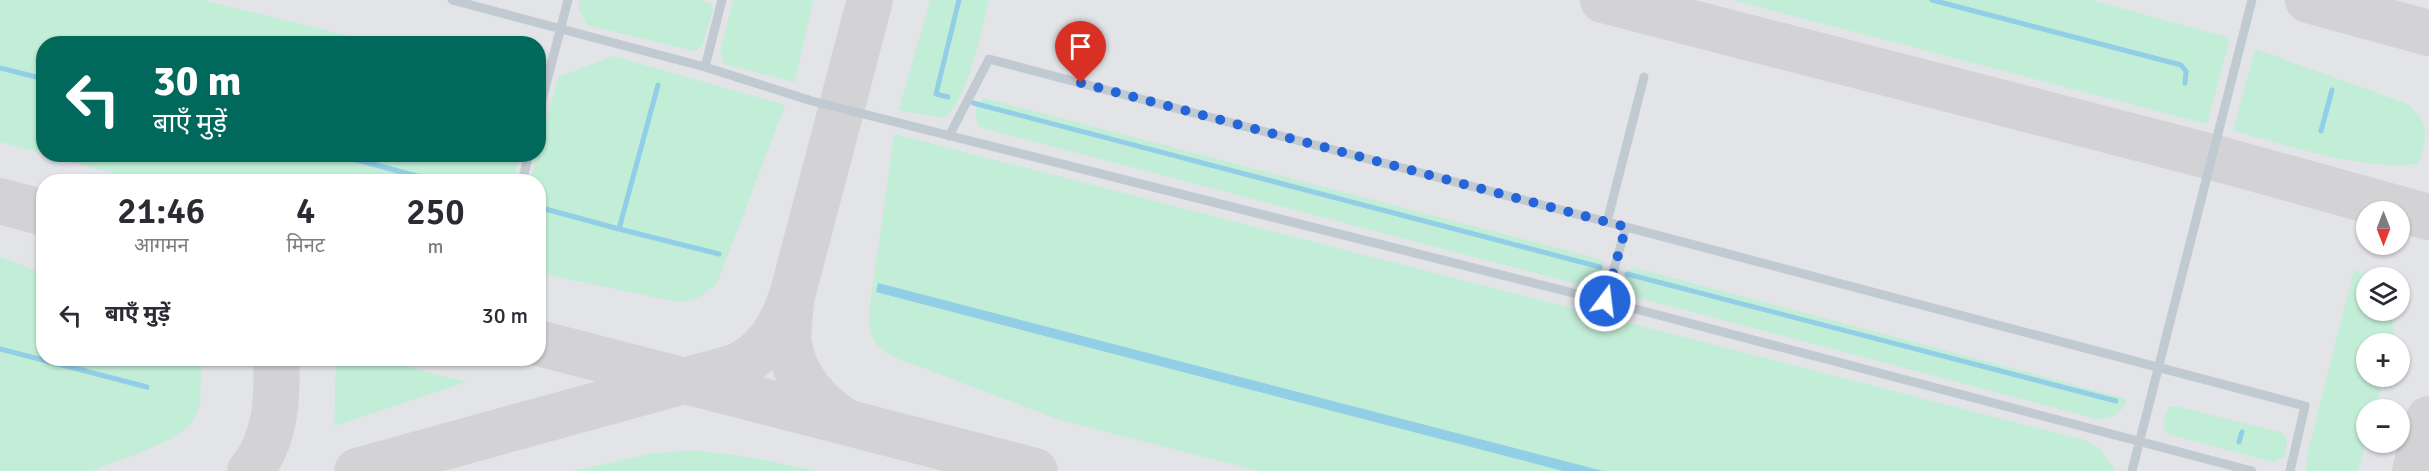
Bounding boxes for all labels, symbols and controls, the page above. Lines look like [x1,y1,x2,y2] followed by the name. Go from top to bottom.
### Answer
[1055,21,1106,83] pin
[1064,30,1097,63] icon: arrive
[153,56,242,107] text: 30 m
[54,60,132,138] icon: left
[153,107,227,140] text: बाएँ मुड़ें
[117,189,205,234] text: 21:46
[296,189,316,234] text: 4
[406,190,465,235] text: 250
[2356,201,2410,255] north arrow
[2356,201,2410,453] map controls
[134,233,189,258] text: आगमन
[287,233,325,258] text: मिनट
[427,234,443,259] text: m
[2356,267,2410,321] button: layers
[1573,269,1637,333] position arrow
[54,299,87,332] icon: left
[105,300,170,327] text: बाएँ मुड़ें
[482,302,528,329] text: 30 m
[2356,333,2410,387] button: +
[2356,399,2410,453] button: −

